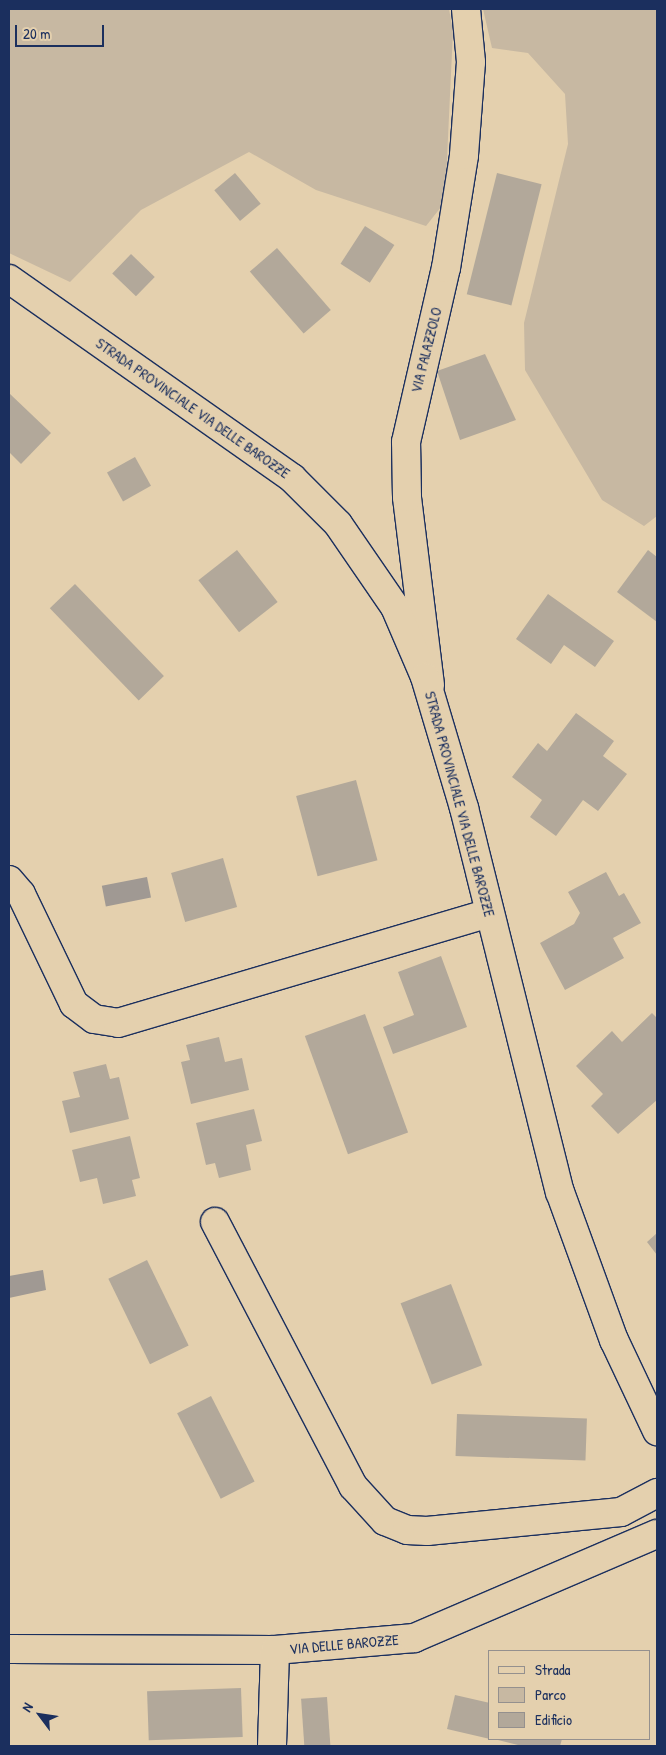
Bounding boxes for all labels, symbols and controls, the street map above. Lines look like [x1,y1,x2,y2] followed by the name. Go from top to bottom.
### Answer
[18,15,106,47] scale bar
[23,23,50,44] text: 20 m
[407,305,445,395] street label: VIA PALAZZOLO
[93,334,293,482] street label: STRADA PROVINCIALE VIA DELLE BAROZZE
[421,689,499,919] street label: STRADA PROVINCIALE VIA DELLE BAROZZE
[289,1630,399,1658] street label: VIA DELLE BAROZZE
[488,1650,651,1740] legend
[535,1659,570,1680] text: Strada
[535,1684,566,1705] text: Parco
[15,1690,65,1740] north arrow
[17,1699,37,1715] text: N
[535,1709,572,1730] text: Edificio

